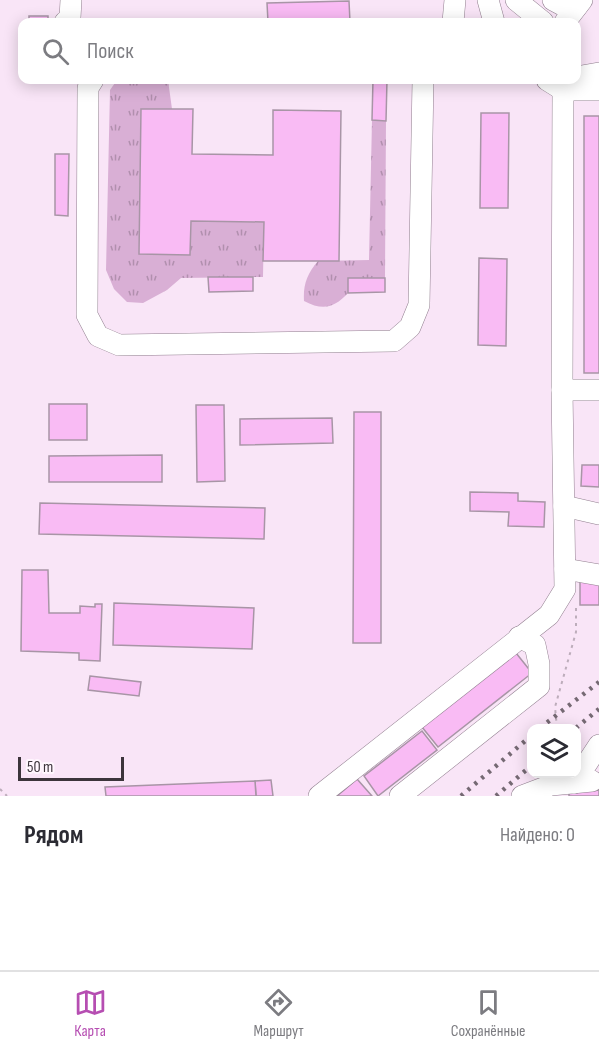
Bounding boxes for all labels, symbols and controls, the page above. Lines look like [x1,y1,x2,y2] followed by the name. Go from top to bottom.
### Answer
[18,18,581,84] search box
[39,35,72,68] icon: search
[87,38,133,65] text: Поиск
[527,724,581,778] map controls
[527,724,581,778] button: layers
[18,754,124,782] scale bar
[27,758,53,777] text: 50 m
[24,820,83,851] text: Рядом
[500,823,575,847] text: Найдено: 0
[74,986,107,1041] tab: Карта
[254,986,304,1041] tab: Маршрут
[451,986,525,1041] tab: Сохранённые

